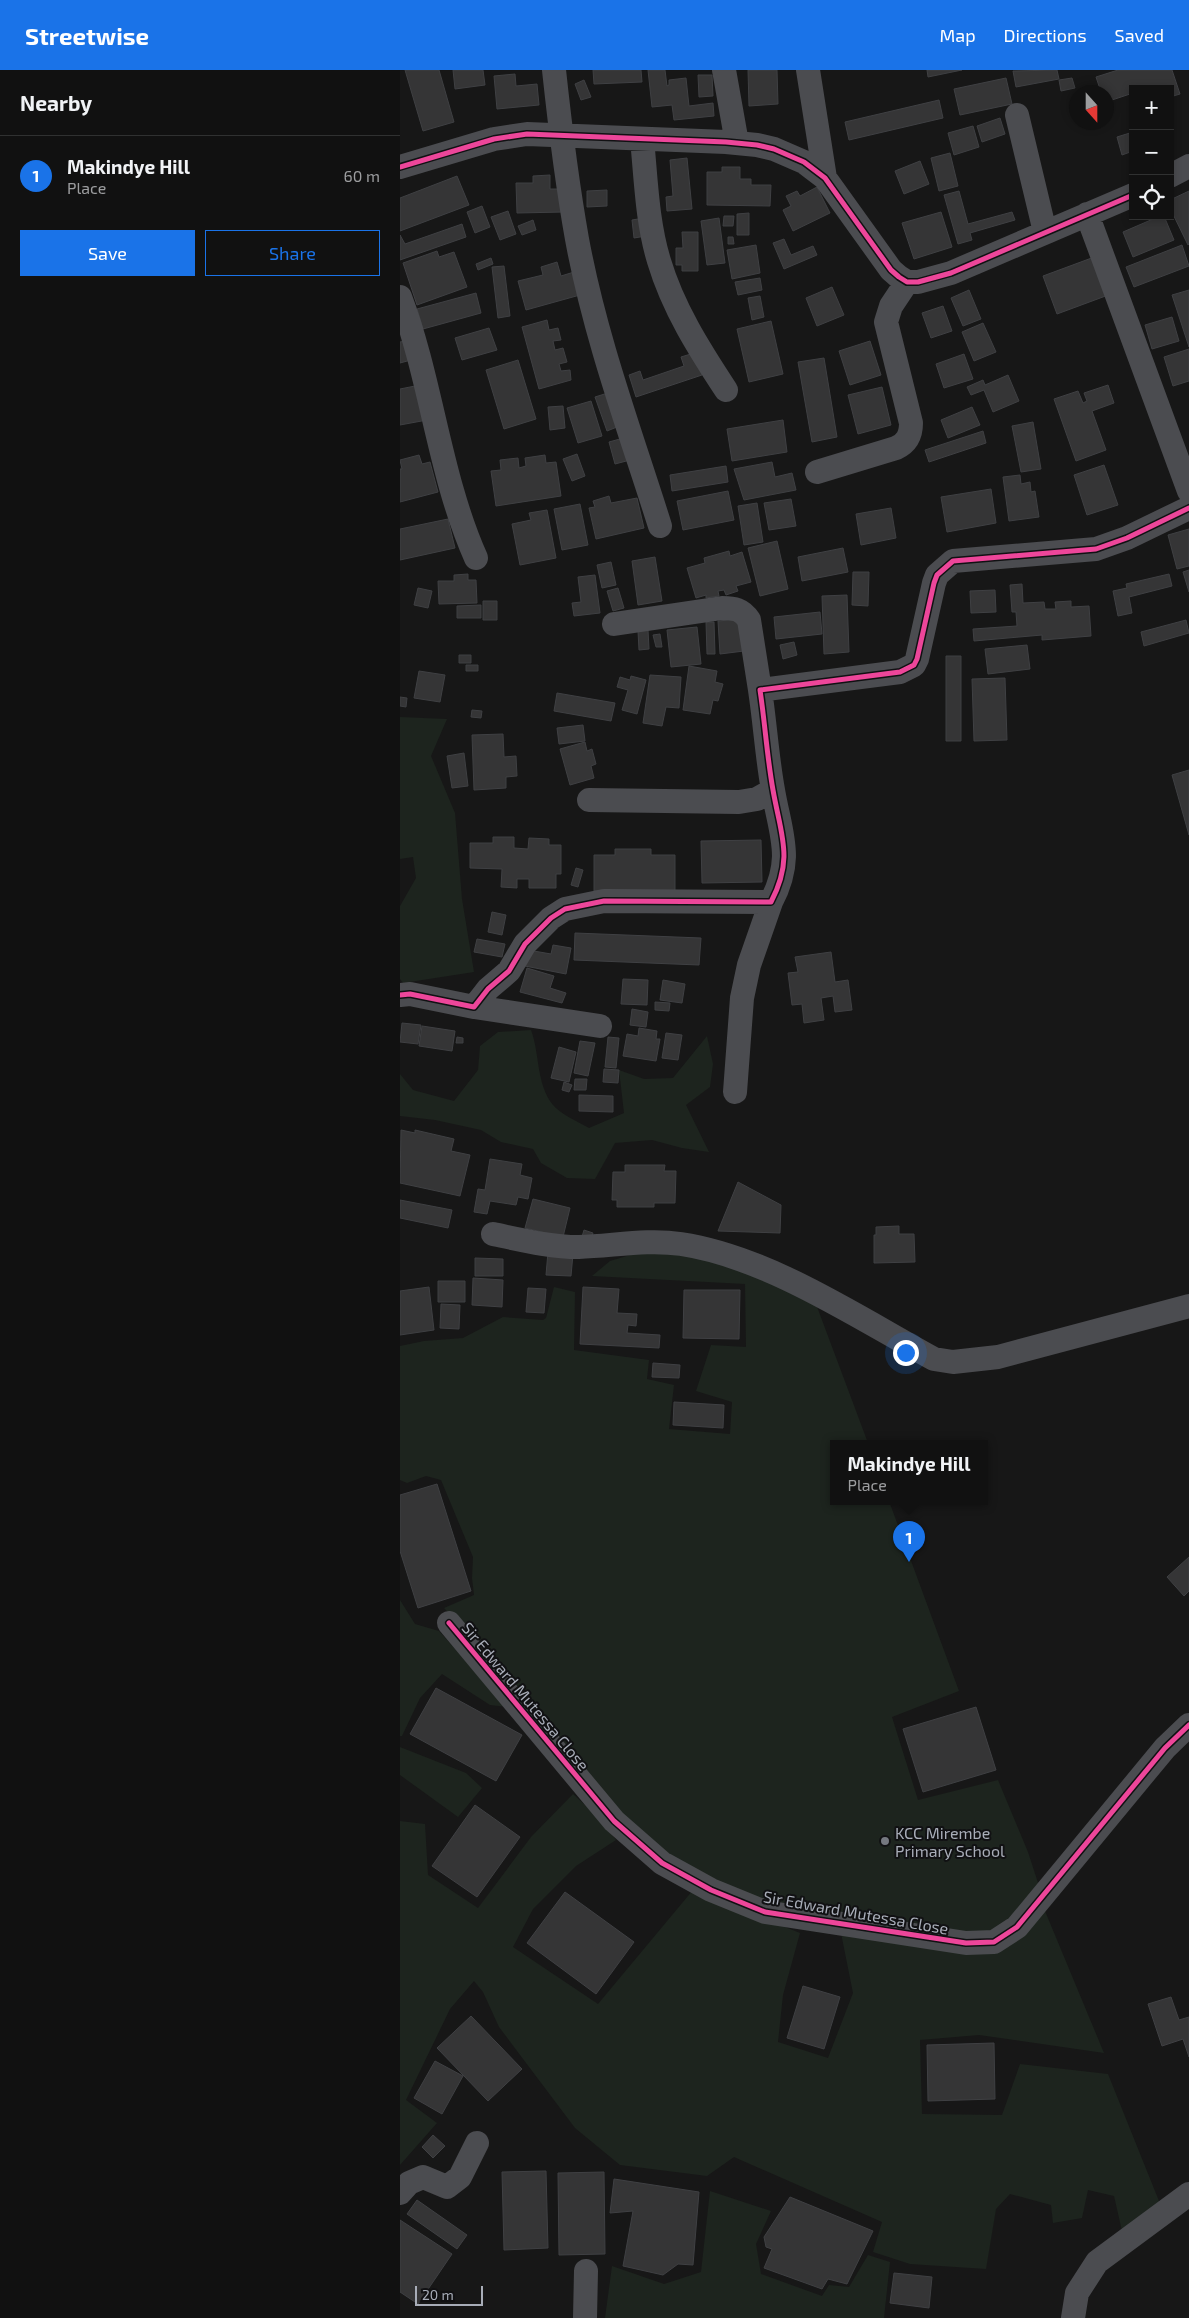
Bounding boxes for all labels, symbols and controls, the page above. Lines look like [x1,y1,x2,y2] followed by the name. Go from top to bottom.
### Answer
[25,21,149,50] text: Streetwise
[939,24,976,46] text: Map
[1004,24,1087,46] text: Directions
[1115,24,1164,46] text: Saved
[1069,85,1114,130] north arrow
[1129,85,1174,220] map controls
[1129,85,1174,130] button: +
[20,90,92,115] text: Nearby
[1129,130,1174,175] button: −
[67,155,190,178] text: Makindye Hill
[33,166,39,185] text: 1
[344,166,380,185] text: 60 m
[1129,175,1174,220] button: locate
[67,178,106,197] text: Place
[20,230,195,276] button: Save
[205,230,380,276] button: Share
[893,1340,919,1366] your location
[830,1440,988,1505] popup
[847,1452,971,1475] text: Makindye Hill
[847,1475,887,1494] text: Place
[893,1521,925,1562] pin: 1
[458,1618,594,1774] street label: Sir Edward Mutessa Close
[895,1823,1005,1860] place label: KCC Mirembe Primary School
[879,1835,891,1847] marker: KCC Mirembe Primary School
[762,1886,950,1938] street label: Sir Edward Mutessa Close
[415,2283,482,2306] scale bar
[422,2286,454,2303] text: 20 m

